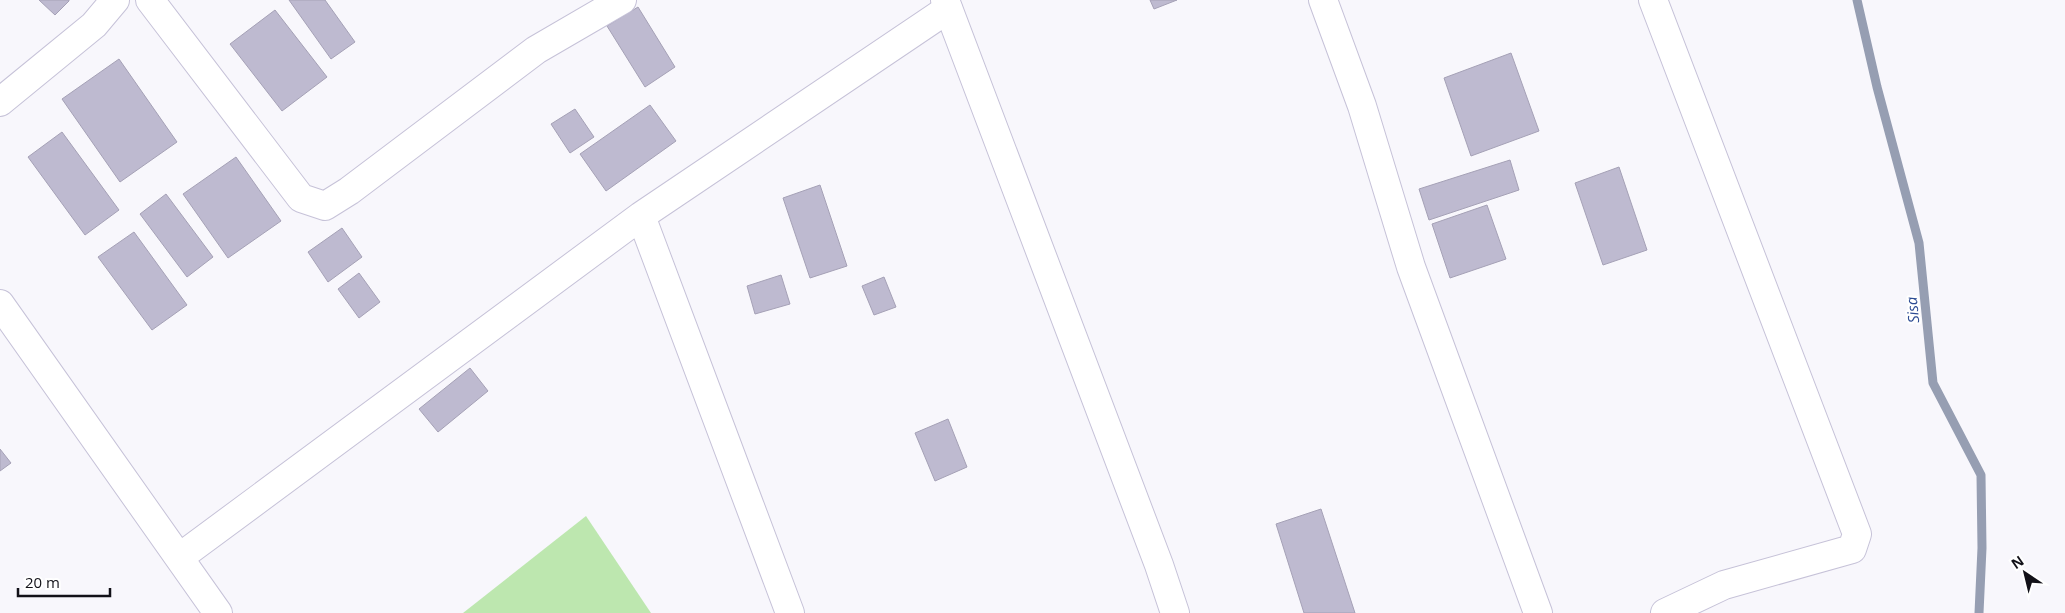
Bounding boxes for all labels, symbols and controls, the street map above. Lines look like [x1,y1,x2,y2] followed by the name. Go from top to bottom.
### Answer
[1901,295,1923,324] water label: Sisa
[2000,548,2050,598] north arrow
[2007,551,2027,573] text: N
[18,566,110,598] scale bar
[25,572,60,592] text: 20 m

